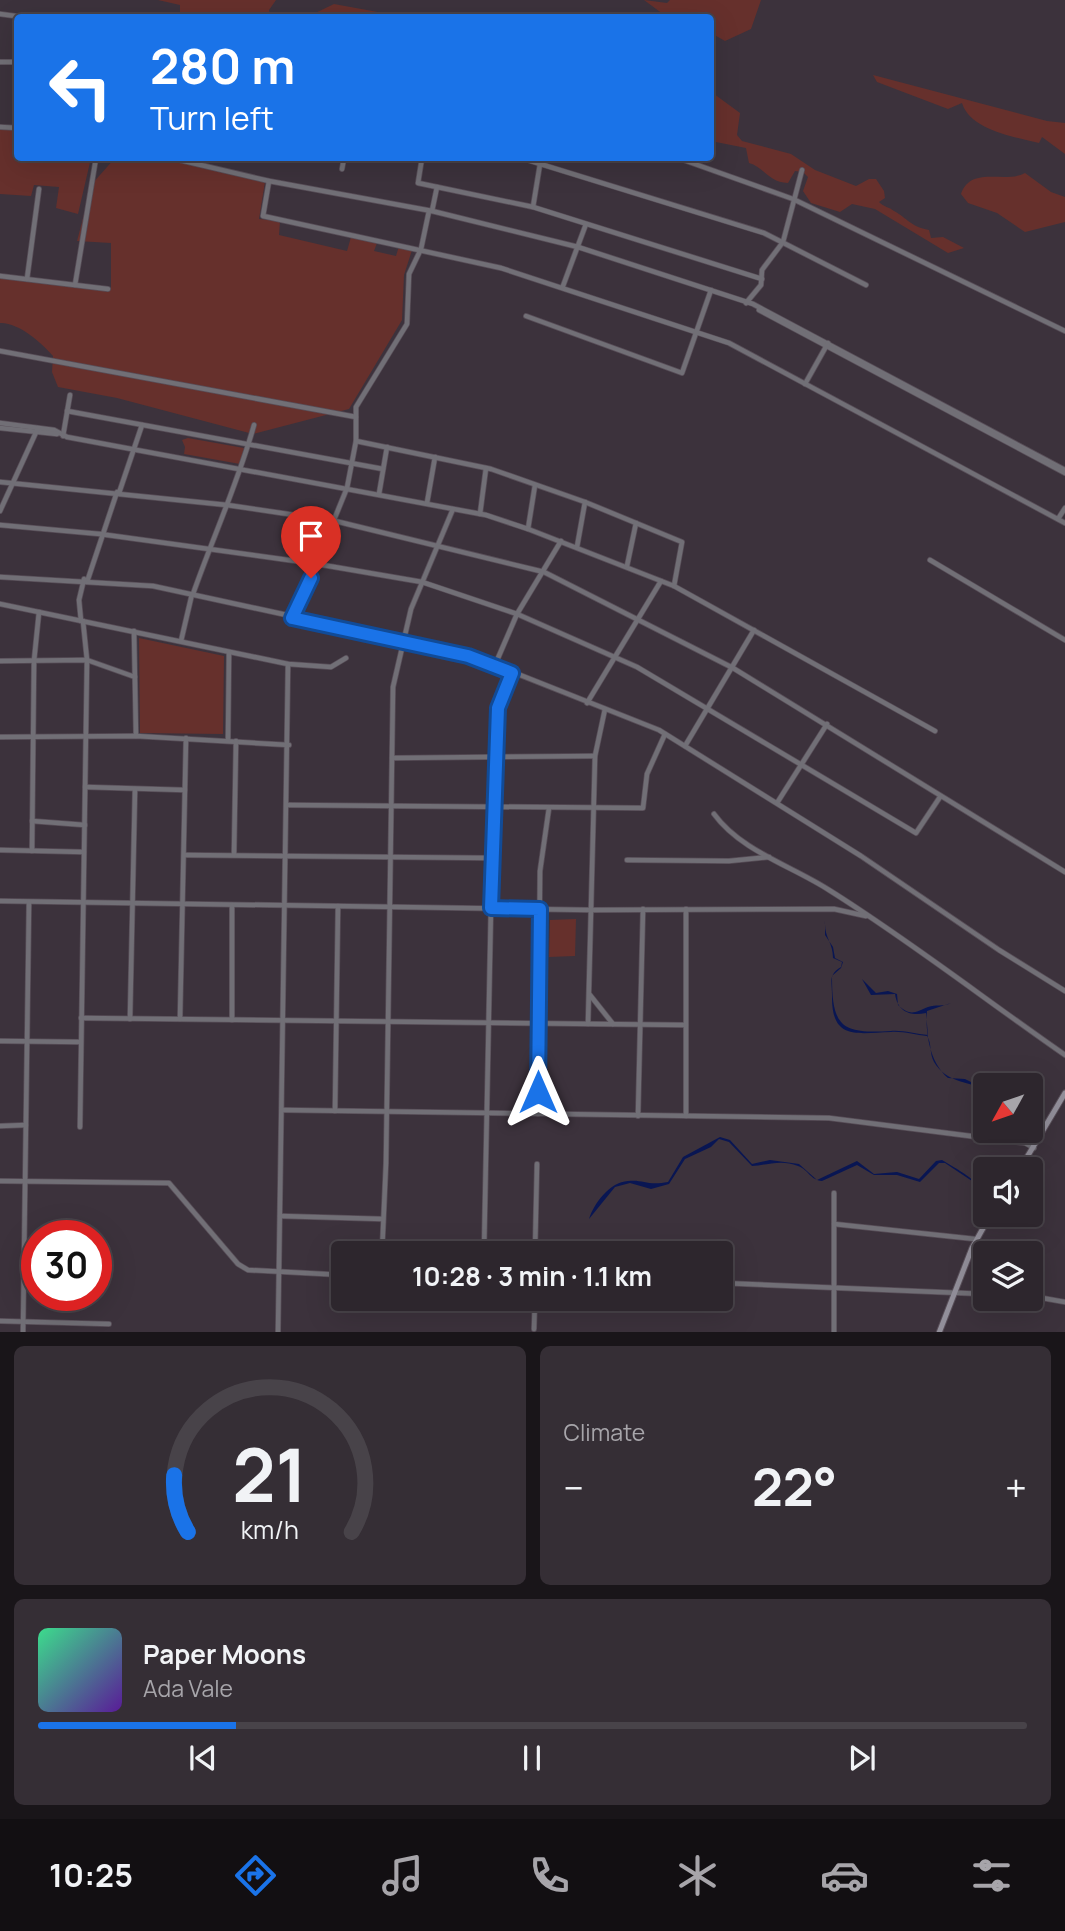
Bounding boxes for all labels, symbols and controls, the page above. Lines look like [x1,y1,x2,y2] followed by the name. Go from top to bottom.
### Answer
[150,32,295,99] text: 280 m
[35,42,126,133] icon: left
[150,96,274,140] text: Turn left
[281,506,341,578] pin
[292,517,330,555] icon: arrive
[501,1055,575,1129] position arrow
[973,1073,1043,1143] north arrow
[973,1073,1043,1311] map controls
[973,1157,1043,1227] button: sound
[21,1220,112,1311] speed limit sign: 30
[973,1241,1043,1311] button: layers
[412,1258,652,1294] text: 10:28 · 3 min · 1.1 km
[564,1416,645,1448] text: Climate
[232,1424,307,1524] text: 21
[752,1451,837,1522] text: 22°
[564,1461,584,1513] text: −
[1005,1461,1027,1513] text: +
[241,1511,299,1546] text: km/h
[143,1636,306,1672] text: Paper Moons
[143,1672,233,1704] text: Ada Vale
[184,1739,222,1777] icon: previous
[513,1739,551,1777] icon: pause
[843,1739,881,1777] icon: next
[231,1851,280,1900] icon: directions
[378,1851,427,1900] icon: music
[525,1851,574,1900] icon: phone
[673,1851,722,1900] icon: climate
[820,1851,869,1900] icon: car
[967,1851,1016,1900] icon: filters
[49,1853,133,1897] text: 10:25

